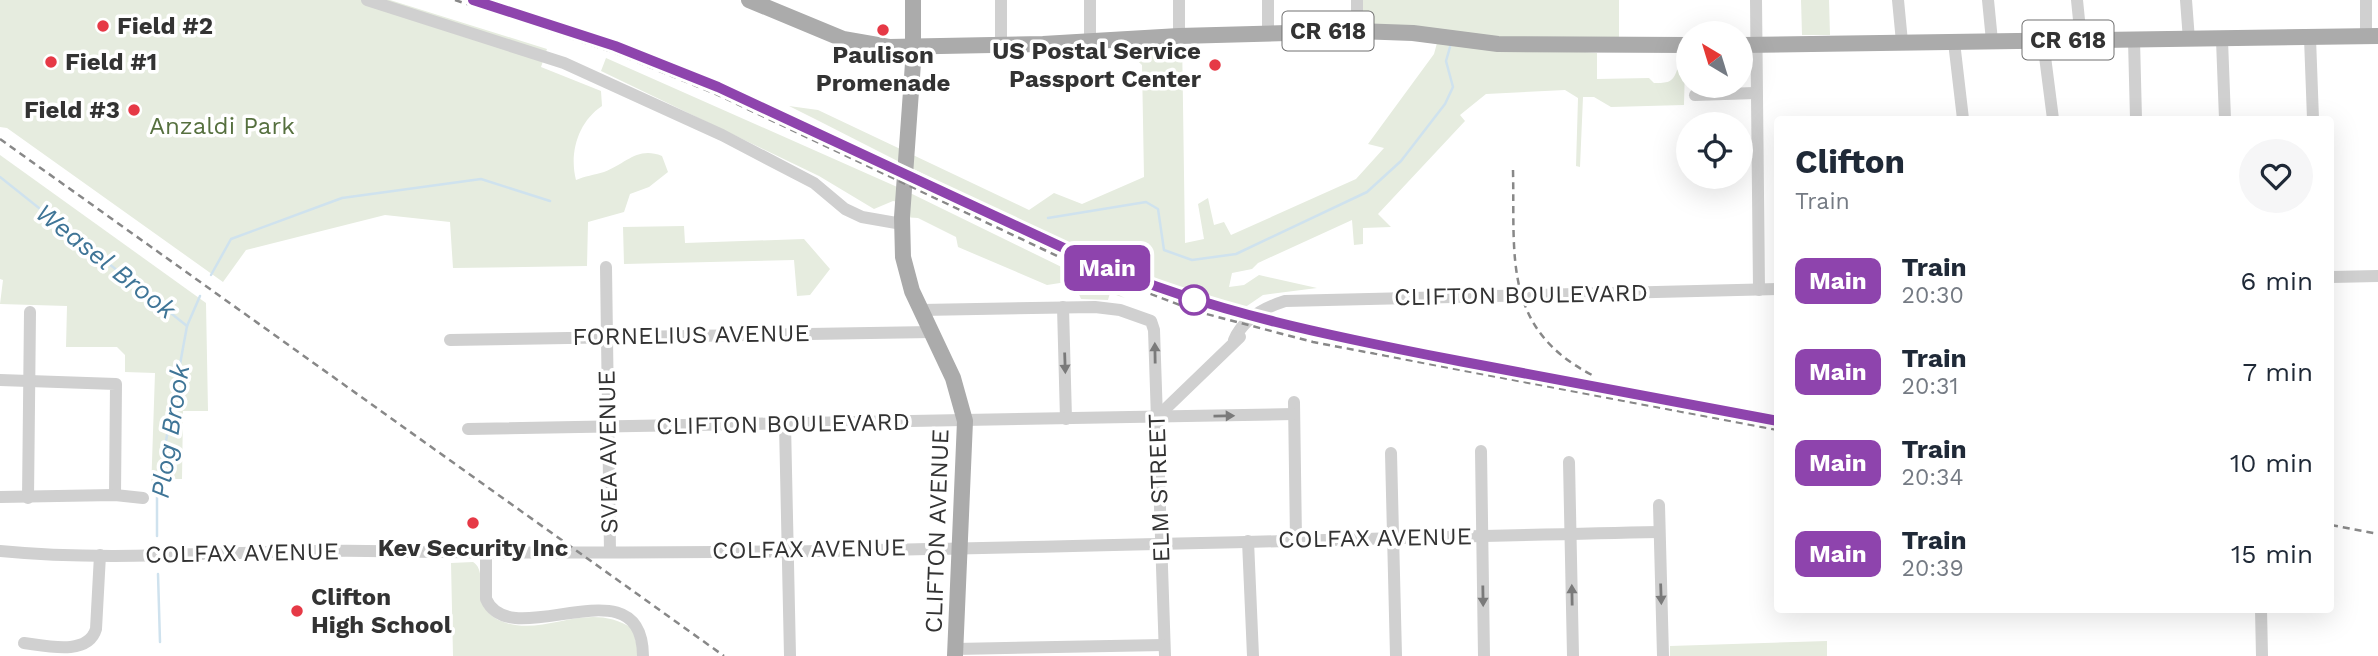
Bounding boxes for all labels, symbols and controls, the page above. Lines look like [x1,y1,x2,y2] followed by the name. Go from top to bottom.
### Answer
[117,12,213,40] place label: Field #2
[1282,12,1374,50] road number: CR 618
[95,18,111,34] marker: Field #2
[2022,20,2114,60] road number: CR 618
[1676,21,1754,98] north arrow
[1676,21,1753,189] map controls
[875,22,891,38] marker: Paulison Promenade
[992,37,1202,93] place label: US Postal Service Passport Center
[816,41,950,97] place label: Paulison Promenade
[65,48,157,76] place label: Field #1
[43,54,59,70] marker: Field #1
[1207,57,1223,73] marker: US Postal Service Passport Center
[24,96,120,124] place label: Field #3
[126,102,142,118] marker: Field #3
[149,112,295,140] park label: Anzaldi Park
[1676,112,1753,189] button: locate
[2239,139,2313,213] button: heart
[1795,142,1905,181] text: Clifton
[1795,188,1850,215] text: Train
[30,197,183,326] water label: Weasel Brook
[1058,245,1156,291] line badge: Main
[1902,252,1967,282] text: Train
[1078,254,1136,282] text: Main
[2241,266,2313,296] text: 6 min
[1809,267,1867,295] text: Main
[1394,279,1648,311] street label: CLIFTON BOULEVARD
[1902,282,1964,309] text: 20:30
[1179,285,1209,315] unlabelled marker
[572,319,810,351] street label: FORNELIUS AVENUE
[1149,342,1160,364] one-way arrow
[1902,343,1967,373] text: Train
[1059,352,1071,374] one-way arrow
[2243,357,2313,387] text: 7 min
[1809,358,1867,386] text: Main
[145,361,196,500] water label: Plog Brook
[593,370,623,534] street label: SVEA AVENUE
[1902,373,1958,400] text: 20:31
[656,408,910,440] street label: CLIFTON BOULEVARD
[1214,411,1236,422] one-way arrow
[1142,413,1176,563] street label: ELM STREET
[919,428,955,634] street label: CLIFTON AVENUE
[1902,434,1967,464] text: Train
[2230,448,2313,478] text: 10 min
[1809,449,1867,477] text: Main
[1902,464,1964,491] text: 20:34
[465,515,481,531] marker: Kev Security Inc
[1278,522,1472,554] street label: COLFAX AVENUE
[1902,525,1967,555] text: Train
[712,533,906,565] street label: COLFAX AVENUE
[378,534,568,562] place label: Kev Security Inc
[145,537,339,569] street label: COLFAX AVENUE
[2231,539,2313,569] text: 15 min
[1809,540,1867,568] text: Main
[1902,555,1964,582] text: 20:39
[311,583,452,639] place label: Clifton High School
[1655,583,1667,605] one-way arrow
[1566,584,1577,606] one-way arrow
[1477,585,1489,607] one-way arrow
[289,603,305,619] marker: Clifton High School

